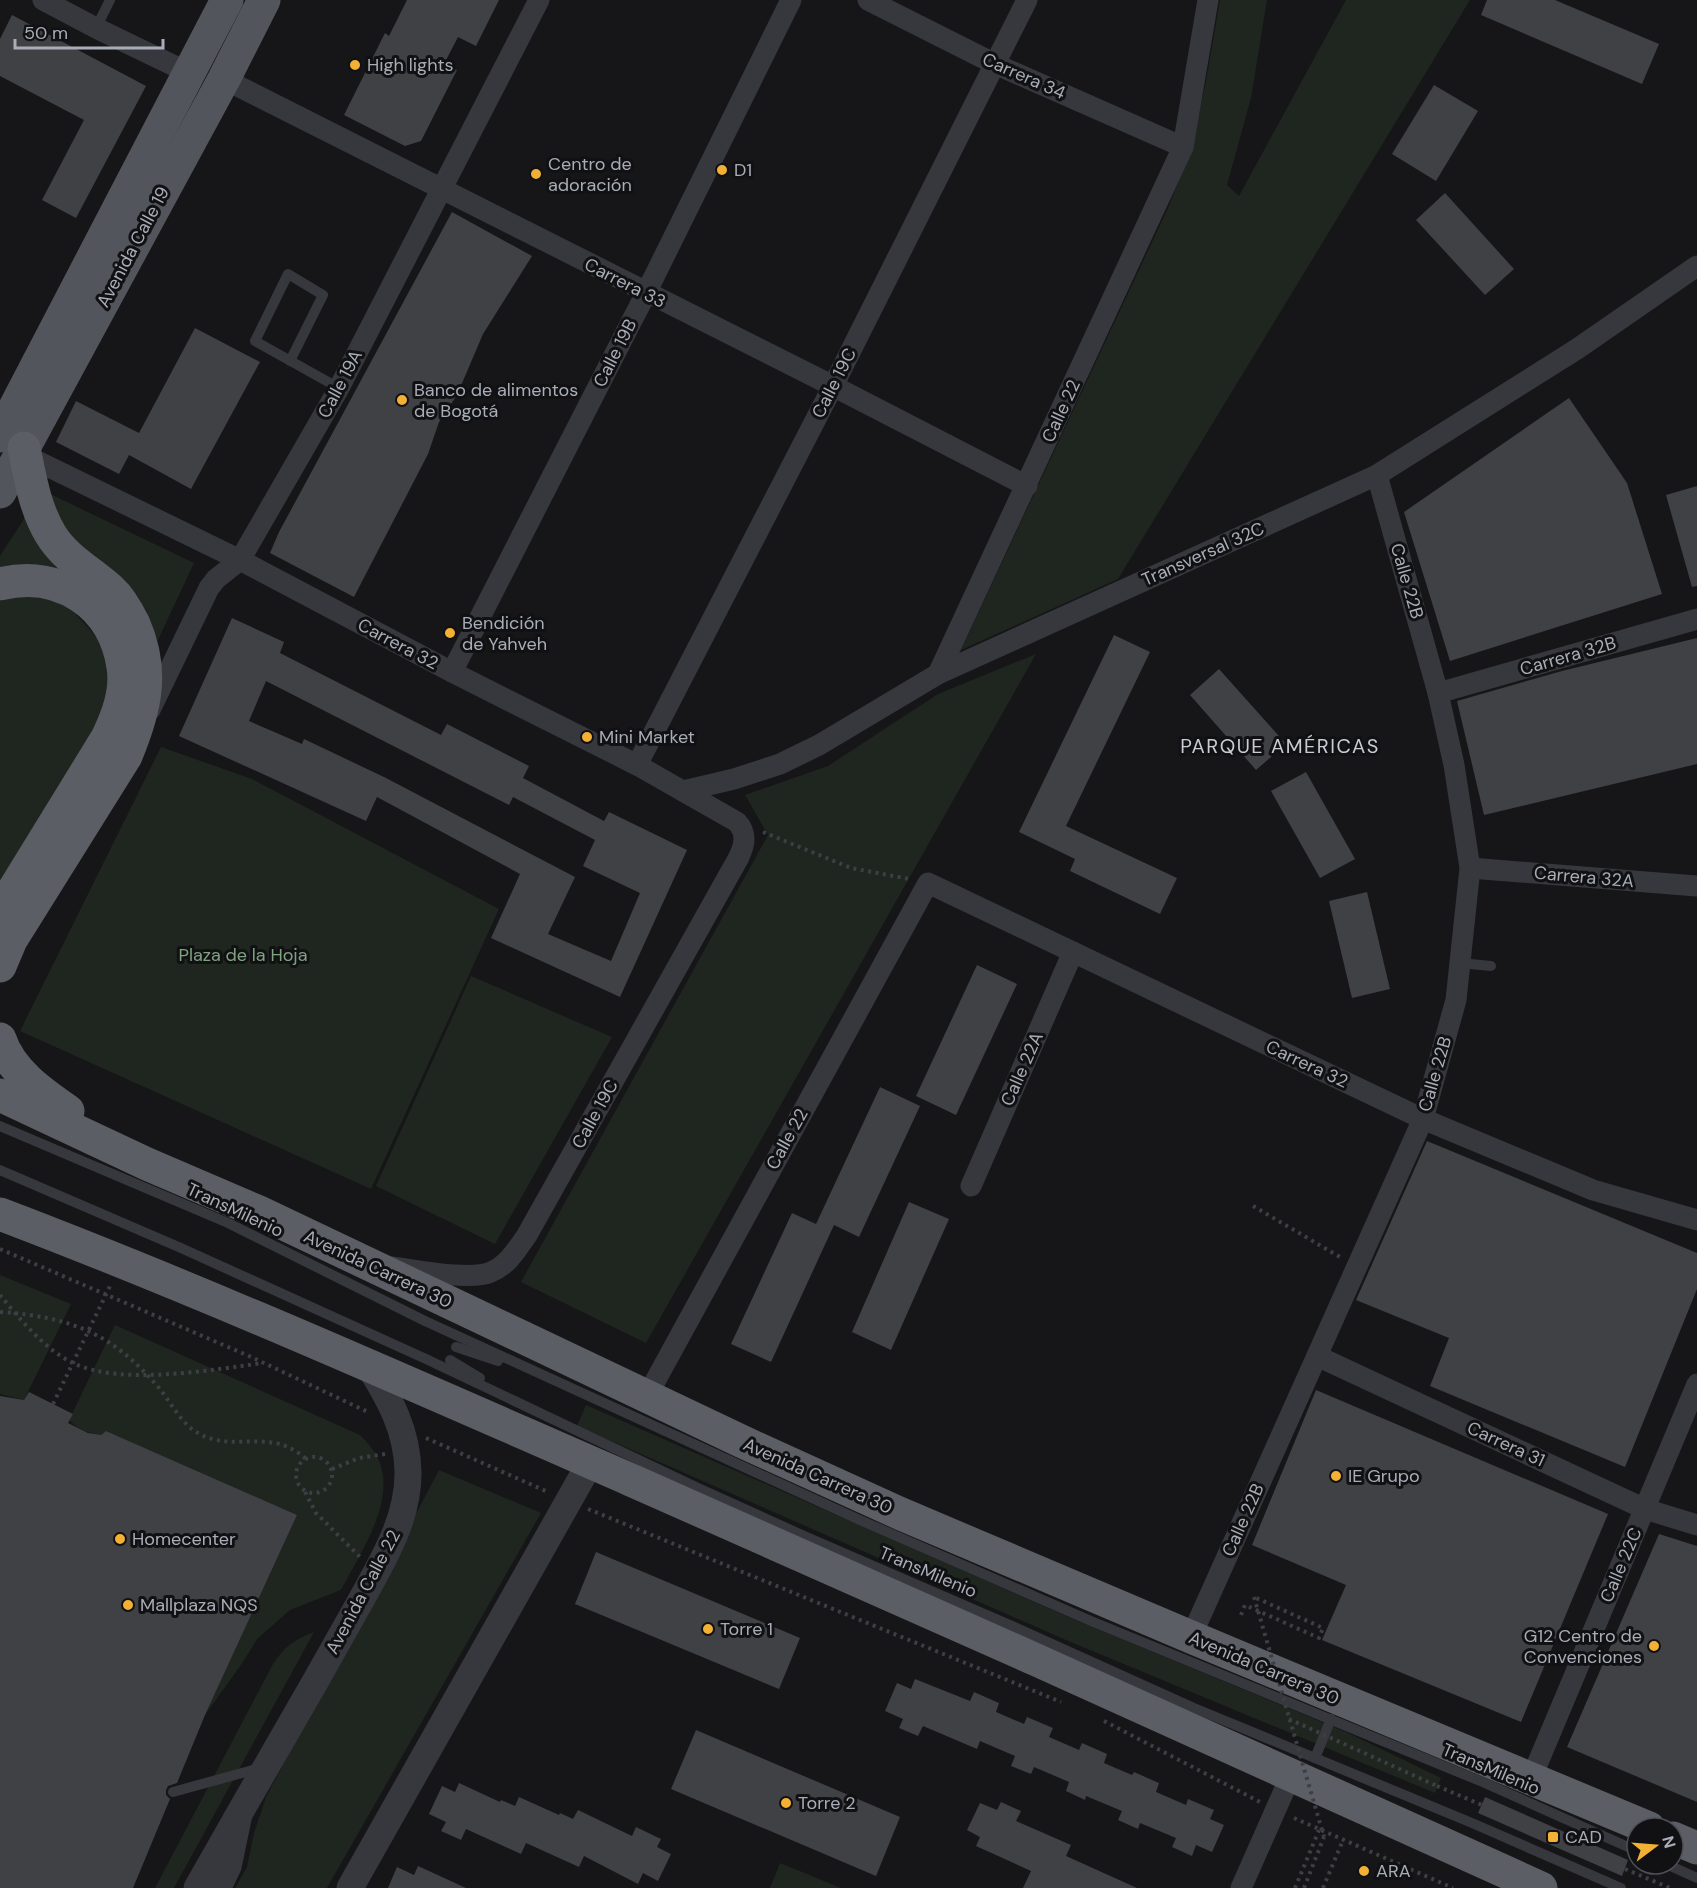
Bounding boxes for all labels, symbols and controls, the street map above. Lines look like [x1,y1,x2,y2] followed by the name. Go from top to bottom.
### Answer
[15,12,164,50] scale bar
[24,21,68,45] text: 50 m
[979,47,1069,105] street label: Carrera 34
[367,53,454,77] place label: High lights
[348,58,362,72] marker: High lights
[548,152,632,197] place label: Centro de adoración
[734,158,752,182] place label: D1
[715,163,729,177] marker: D1
[529,167,543,181] marker: Centro de adoración
[91,182,175,312] street label: Avenida Calle 19
[580,252,670,314] street label: Carrera 33
[588,315,642,391] street label: Calle 19B
[806,344,862,422] street label: Calle 19C
[312,346,368,422] street label: Calle 19A
[1036,376,1086,446] street label: Calle 22
[414,378,578,423] place label: Banco de alimentos de Bogotá
[395,393,409,407] marker: Banco de alimentos de Bogotá
[1138,516,1268,592] street label: Transversal 32C
[1385,541,1429,622] street label: Calle 22B
[462,611,547,656] place label: Bendición de Yahveh
[353,613,443,675] street label: Carrera 32
[443,626,457,640] marker: Bendición de Yahveh
[1517,631,1619,681] street label: Carrera 32B
[599,725,695,749] place label: Mini Market
[580,730,594,744] marker: Mini Market
[1180,733,1380,759] district label: PARQUE AMÉRICAS
[1533,861,1635,893] street label: Carrera 32A
[178,943,308,967] park label: Plaza de la Hoja
[995,1028,1049,1110] street label: Calle 22A
[1413,1033,1457,1114] street label: Calle 22B
[1262,1034,1352,1094] street label: Carrera 32
[566,1075,624,1153] street label: Calle 19C
[760,1104,814,1174] street label: Calle 22
[183,1177,287,1243] street label: TransMilenio
[300,1224,456,1314] street label: Avenida Carrera 30
[1463,1416,1549,1472] street label: Carrera 31
[740,1432,896,1520] street label: Avenida Carrera 30
[1348,1464,1420,1488] place label: IE Grupo
[1329,1469,1343,1483] marker: IE Grupo
[1216,1480,1270,1560] street label: Calle 22B
[1594,1524,1648,1606] street label: Calle 22C
[320,1526,406,1658] street label: Avenida Calle 22
[132,1527,236,1551] place label: Homecenter
[113,1532,127,1546] marker: Homecenter
[875,1541,981,1603] street label: TransMilenio
[140,1593,258,1617] place label: Mallplaza NQS
[121,1598,135,1612] marker: Mallplaza NQS
[720,1617,773,1641] place label: Torre 1
[701,1622,715,1636] marker: Torre 1
[1524,1624,1642,1669] place label: G12 Centro de Convenciones
[1185,1626,1343,1710] street label: Avenida Carrera 30
[1647,1639,1661,1653] marker: G12 Centro de Convenciones
[1438,1738,1544,1800] street label: TransMilenio
[798,1791,856,1815] place label: Torre 2
[779,1796,793,1810] marker: Torre 2
[1625,1816,1685,1876] north arrow
[1565,1825,1602,1849] place label: CAD
[1546,1830,1560,1844] marker: CAD
[1657,1833,1681,1851] text: N
[1376,1859,1411,1883] place label: ARA
[1357,1864,1371,1878] marker: ARA

